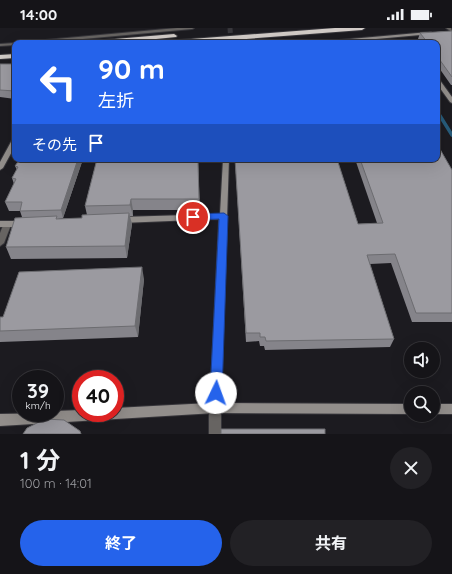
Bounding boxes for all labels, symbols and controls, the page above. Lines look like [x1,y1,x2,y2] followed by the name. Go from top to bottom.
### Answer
[20,5,57,24] text: 14:00
[98,51,165,86] text: 90 m
[32,56,84,108] icon: left
[98,89,134,112] text: 左折
[85,132,107,154] icon: arrive
[32,135,77,154] text: その先
[176,200,210,234] pin
[182,206,204,228] icon: arrive
[404,342,440,422] map controls
[404,342,440,378] button: sound
[72,370,124,422] speed limit sign: 40
[195,372,237,414] position arrow
[27,378,49,403] text: 39
[404,386,440,422] button: search
[25,399,51,412] text: km/h
[20,445,60,475] text: 1 分
[390,447,432,489] button: close
[20,475,92,491] text: 100 m · 14:01
[20,520,222,566] button: 終了
[230,520,432,566] button: 共有

